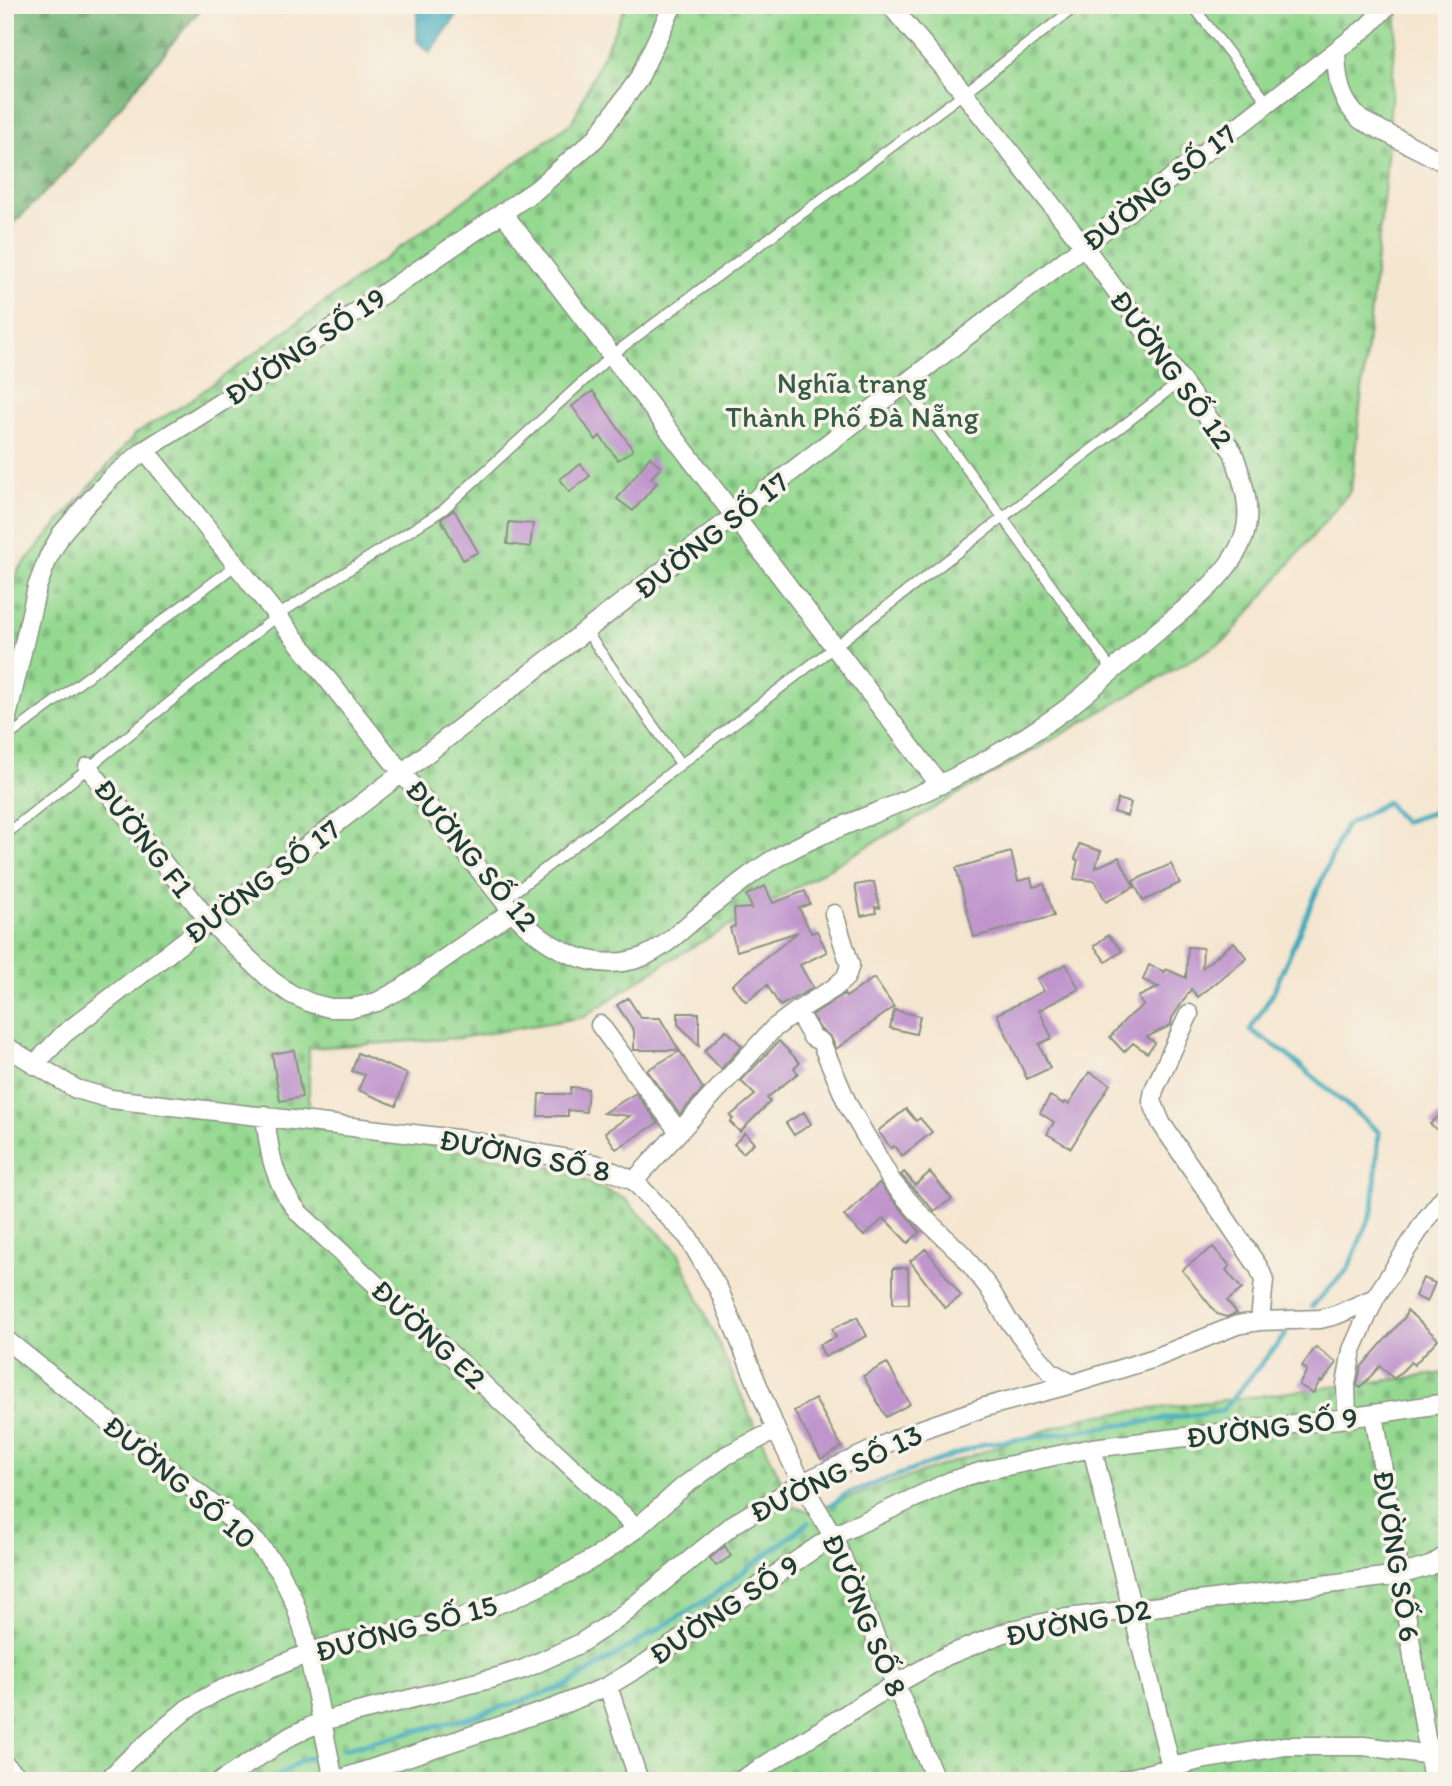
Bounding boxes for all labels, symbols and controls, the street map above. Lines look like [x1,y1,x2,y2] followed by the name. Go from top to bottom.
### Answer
[1074,115,1244,259] street label: ĐƯỜNG SỐ 17
[217,279,393,413] street label: ĐƯỜNG SỐ 19
[1102,283,1242,456] street label: ĐƯỜNG SỐ 12
[725,364,980,435] park label: Nghĩa trang Thành Phố Đà Nẵng
[626,463,796,607] street label: ĐƯỜNG SỐ 17
[86,771,202,905] street label: ĐƯỜNG F1
[398,772,546,939] street label: ĐƯỜNG SỐ 12
[177,810,347,952] street label: ĐƯỜNG SỐ 17
[436,1120,614,1190] street label: ĐƯỜNG SỐ 8
[364,1271,494,1397] street label: ĐƯỜNG E2
[1184,1398,1360,1456] street label: ĐƯỜNG SỐ 9
[96,1407,264,1557] street label: ĐƯỜNG SỐ 10
[744,1415,928,1531] street label: ĐƯỜNG SỐ 13
[1365,1468,1429,1644] street label: ĐƯỜNG SỐ 6
[814,1528,916,1702] street label: ĐƯỜNG SỐ 8
[642,1545,806,1673] street label: ĐƯỜNG SỐ 9
[311,1586,501,1670] street label: ĐƯỜNG SỐ 15
[1002,1590,1154,1654] street label: ĐƯỜNG D2

